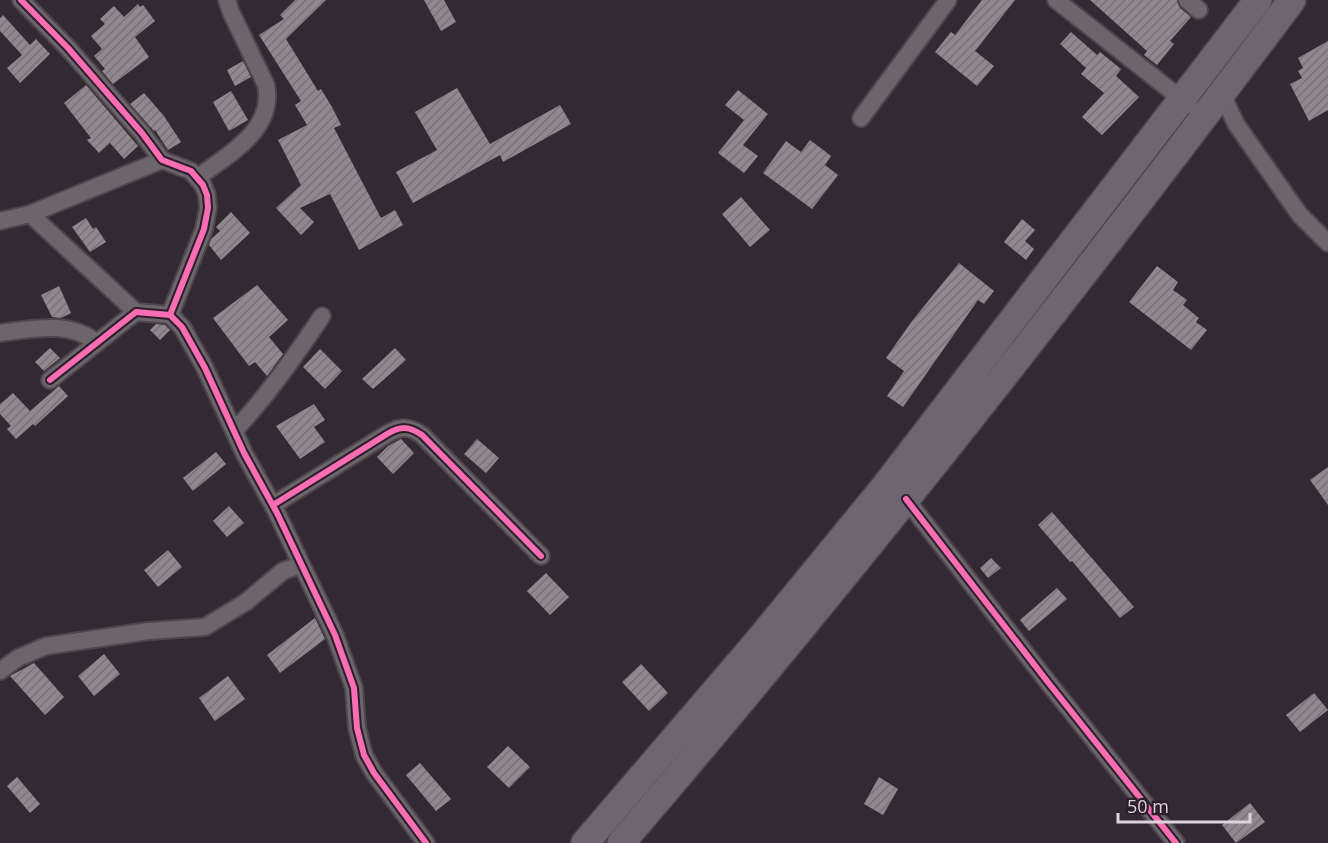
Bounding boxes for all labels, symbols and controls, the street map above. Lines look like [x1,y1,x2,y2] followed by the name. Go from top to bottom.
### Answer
[1118,786,1250,824] scale bar
[1127,794,1169,818] text: 50 m

